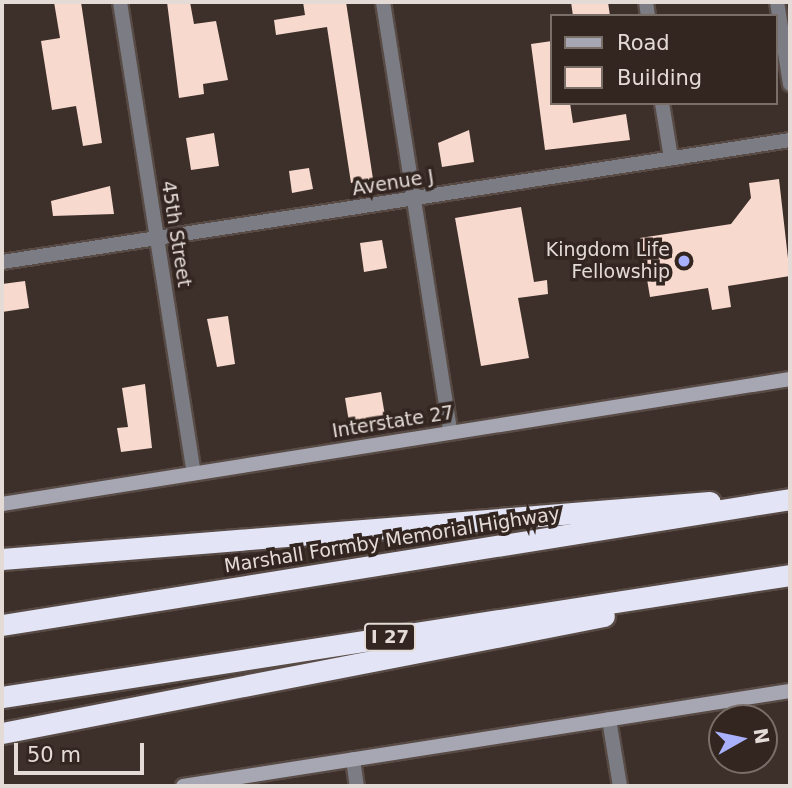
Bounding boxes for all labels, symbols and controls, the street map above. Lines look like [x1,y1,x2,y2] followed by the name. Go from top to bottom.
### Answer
[550,14,778,105] legend
[617,31,670,55] text: Road
[617,66,702,90] text: Building
[351,165,435,201] street label: Avenue J
[156,179,196,289] street label: 45th Street
[546,239,670,283] place label: Kingdom Life Fellowship
[676,253,692,269] marker: Kingdom Life Fellowship
[331,401,455,443] street label: Interstate 27
[223,502,561,578] street label: Marshall Formby Memorial Highway
[364,622,416,652] road number: I 27
[708,704,778,774] north arrow
[750,726,774,746] text: N
[18,728,147,772] scale bar
[27,743,81,767] text: 50 m

